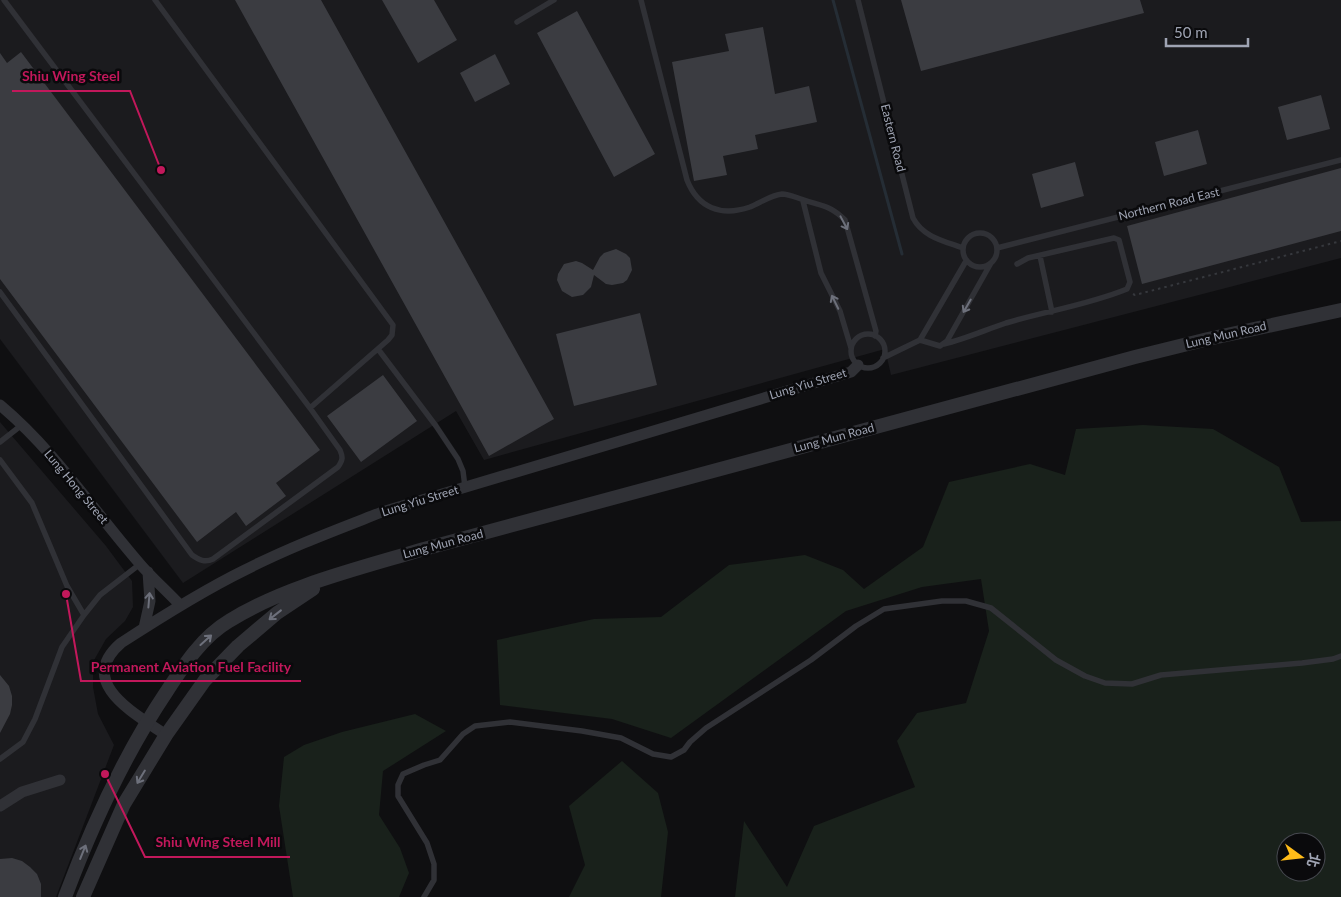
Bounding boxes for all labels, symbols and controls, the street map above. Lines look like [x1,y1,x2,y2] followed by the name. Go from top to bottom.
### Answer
[1166,15,1248,47] scale bar
[1174,23,1208,41] text: 50 m
[12,62,130,91] callout: Shiu Wing Steel
[22,67,120,84] text: Shiu Wing Steel
[878,102,909,173] street label: Eastern Road
[1117,184,1222,223] street label: Northern Road East
[839,215,849,230] one-way arrow
[830,295,839,310] one-way arrow
[962,298,972,313] one-way arrow
[1184,318,1268,351] street label: Lung Mun Road
[768,364,849,402] street label: Lung Yiu Street
[792,420,876,455] street label: Lung Mun Road
[41,447,112,527] street label: Lung Hong Street
[380,481,461,519] street label: Lung Yiu Street
[401,526,485,561] street label: Lung Mun Road
[145,593,154,609] one-way arrow
[269,610,282,621] one-way arrow
[200,634,213,646] one-way arrow
[81,652,301,681] callout: Permanent Aviation Fuel Facility
[91,658,292,675] text: Permanent Aviation Fuel Facility
[135,769,145,783] one-way arrow
[145,828,290,857] callout: Shiu Wing Steel Mill
[1276,832,1326,882] north arrow
[155,833,281,850] text: Shiu Wing Steel Mill
[79,845,89,860] one-way arrow
[1304,852,1324,869] text: 北

